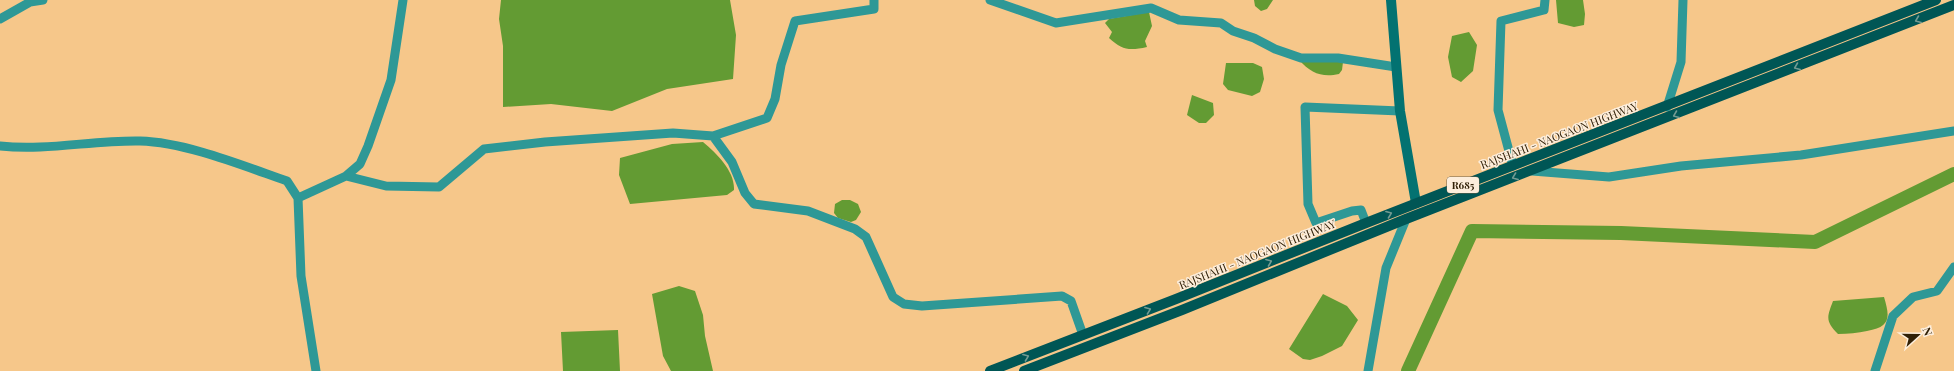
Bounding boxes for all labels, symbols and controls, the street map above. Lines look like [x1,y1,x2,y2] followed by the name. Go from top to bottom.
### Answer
[1914,15,1921,23] one-way arrow
[1793,63,1800,71] one-way arrow
[1478,98,1640,172] street label: RAJSHAHI - NAOGAON HIGHWAY
[1672,110,1679,118] one-way arrow
[1512,173,1519,181] one-way arrow
[1447,177,1479,193] road number: R685
[1386,210,1393,218] one-way arrow
[1176,215,1338,292] street label: RAJSHAHI - NAOGAON HIGHWAY
[1265,259,1272,267] one-way arrow
[1144,307,1151,315] one-way arrow
[1898,315,1938,355] north arrow
[1919,325,1936,338] text: N
[1022,354,1030,362] one-way arrow

